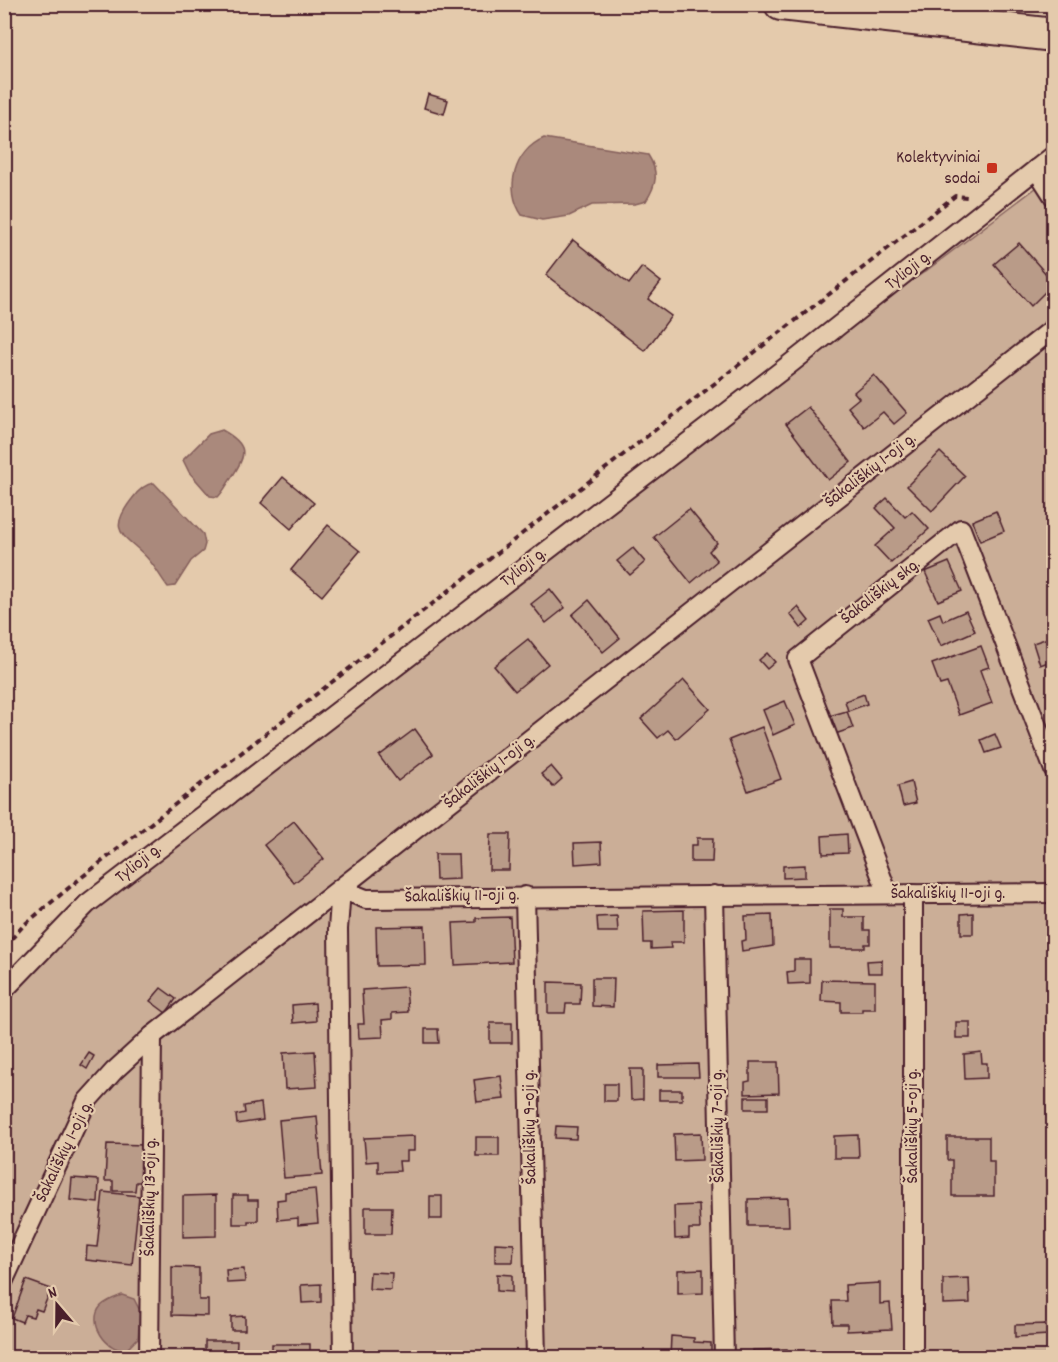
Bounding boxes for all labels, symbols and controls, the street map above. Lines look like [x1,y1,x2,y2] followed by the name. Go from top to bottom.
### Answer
[896,146,980,192] place label: Kolektyviniai sodai
[985,161,999,175] marker: Kolektyviniai sodai
[880,245,938,297] street label: Tylioji g.
[820,427,922,515] street label: Šakališkių 1-oji g.
[495,542,553,594] street label: Tylioji g.
[836,553,926,631] street label: Šakališkių skg.
[439,728,541,816] street label: Šakališkių 1-oji g.
[110,838,168,890] street label: Tylioji g.
[891,882,1005,907] street label: Šakališkių 11-oji g.
[404,884,520,910] street label: Šakališkių 11-oji g.
[901,1068,926,1184] street label: Šakališkių 5-oji g.
[517,1069,545,1185] street label: Šakališkių 9-oji g.
[706,1069,732,1183] street label: Šakališkių 7-oji g.
[30,1097,100,1207] street label: Šakališkių 1-oji g.
[137,1137,165,1257] street label: Šakališkių 13-oji g.
[27,1275,87,1335] north arrow
[45,1281,60,1305] text: N

